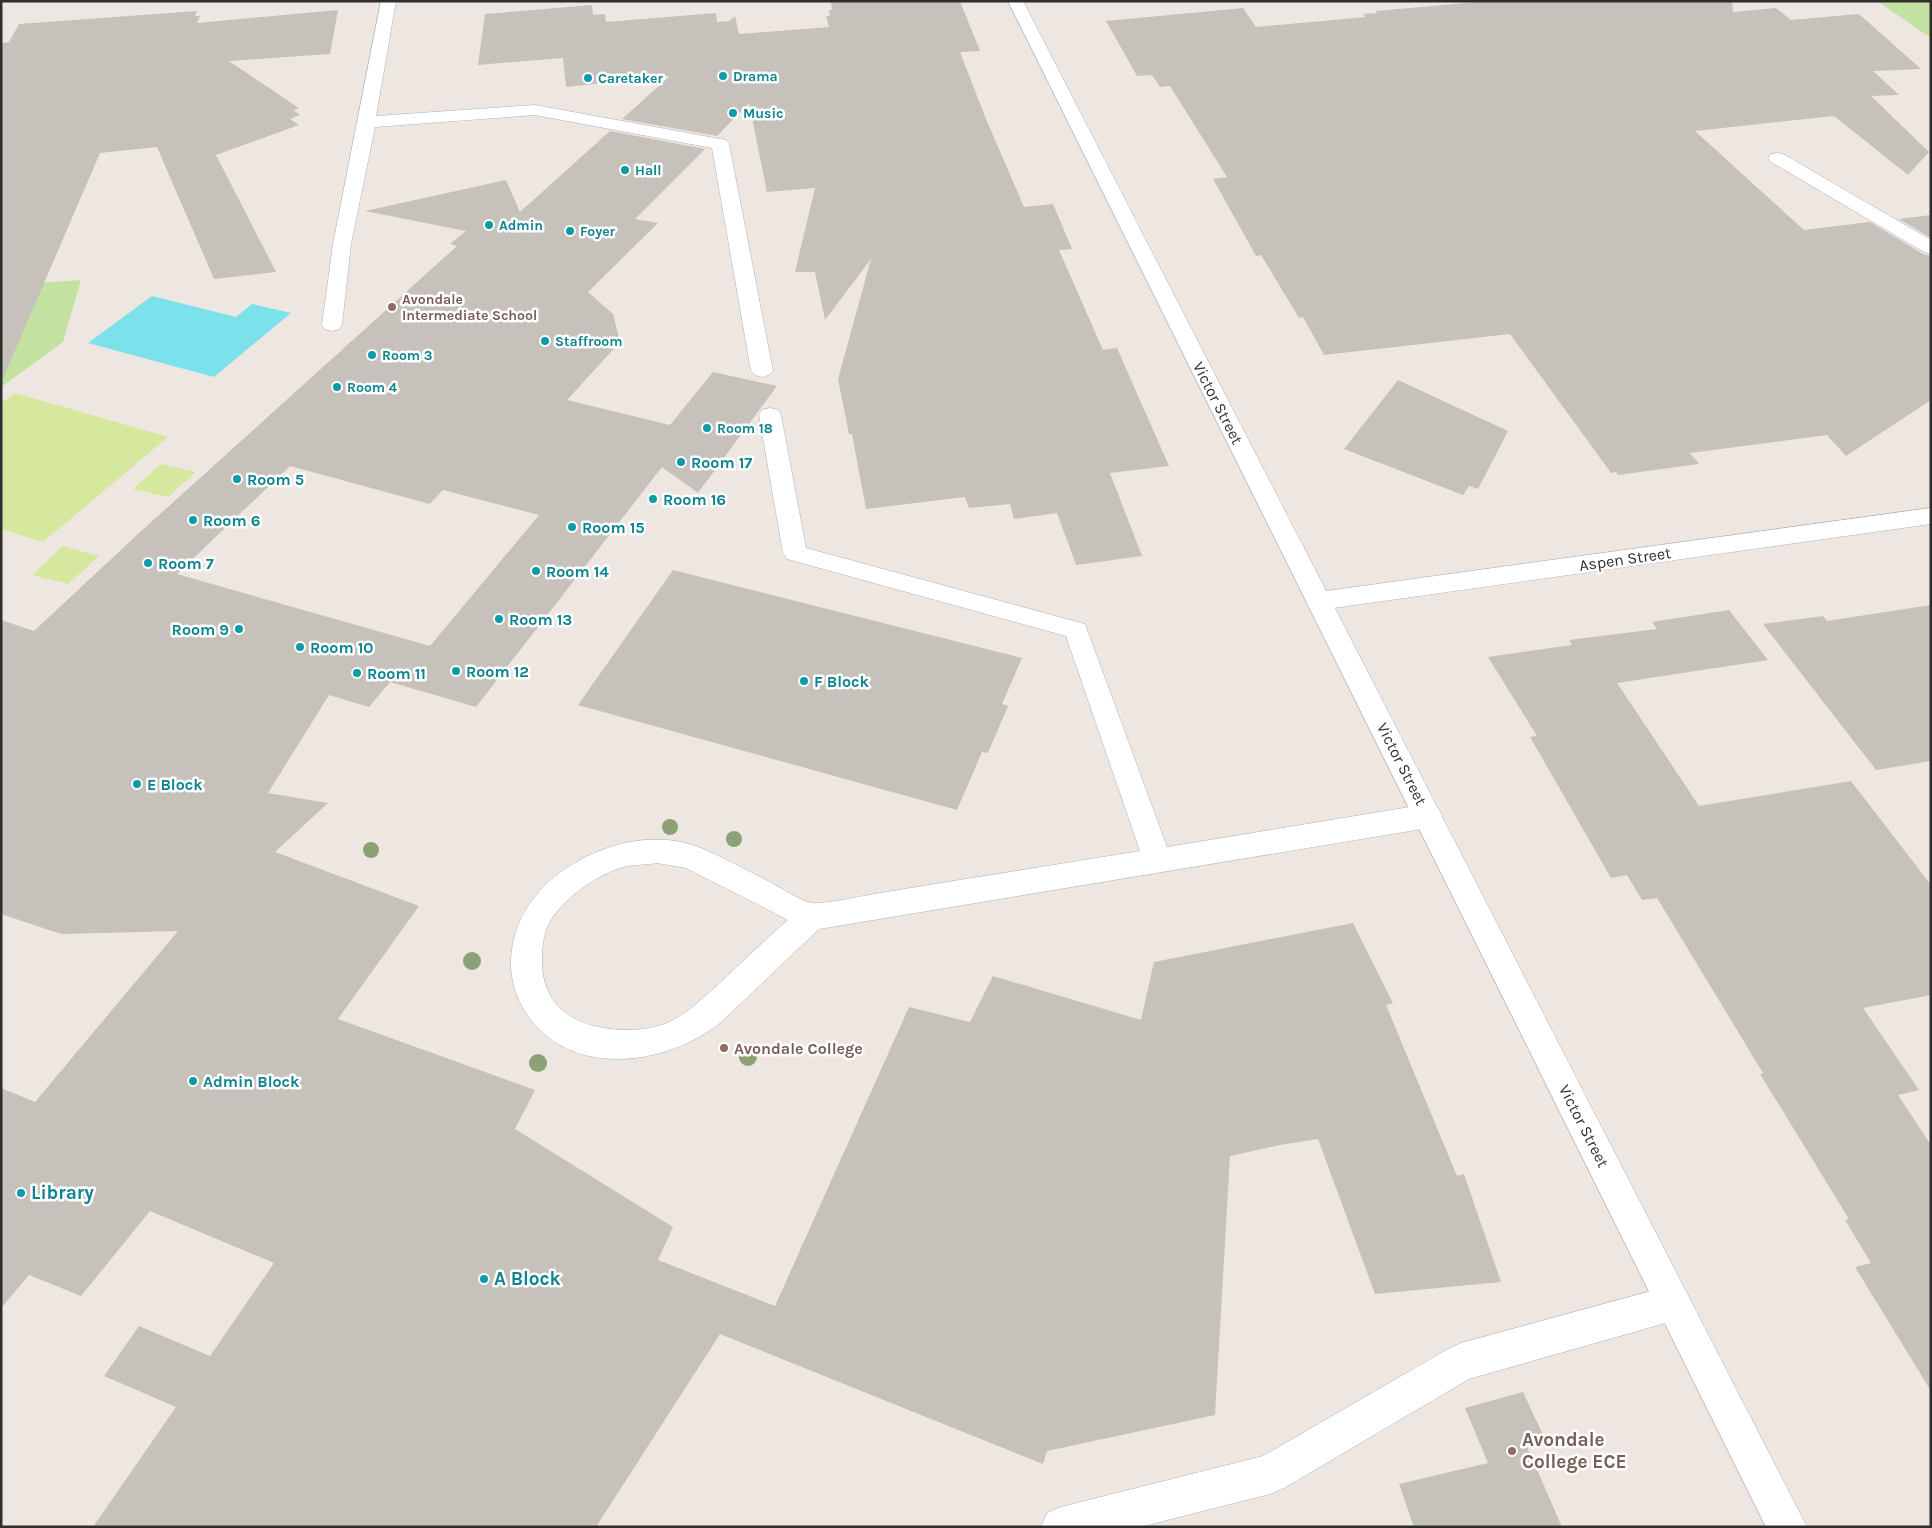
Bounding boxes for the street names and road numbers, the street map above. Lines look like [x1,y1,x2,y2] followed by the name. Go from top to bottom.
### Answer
[1189,358,1247,448] street label: Victor Street
[1578,543,1672,575] street label: Aspen Street
[1373,719,1431,809] street label: Victor Street
[1555,1081,1613,1171] street label: Victor Street

